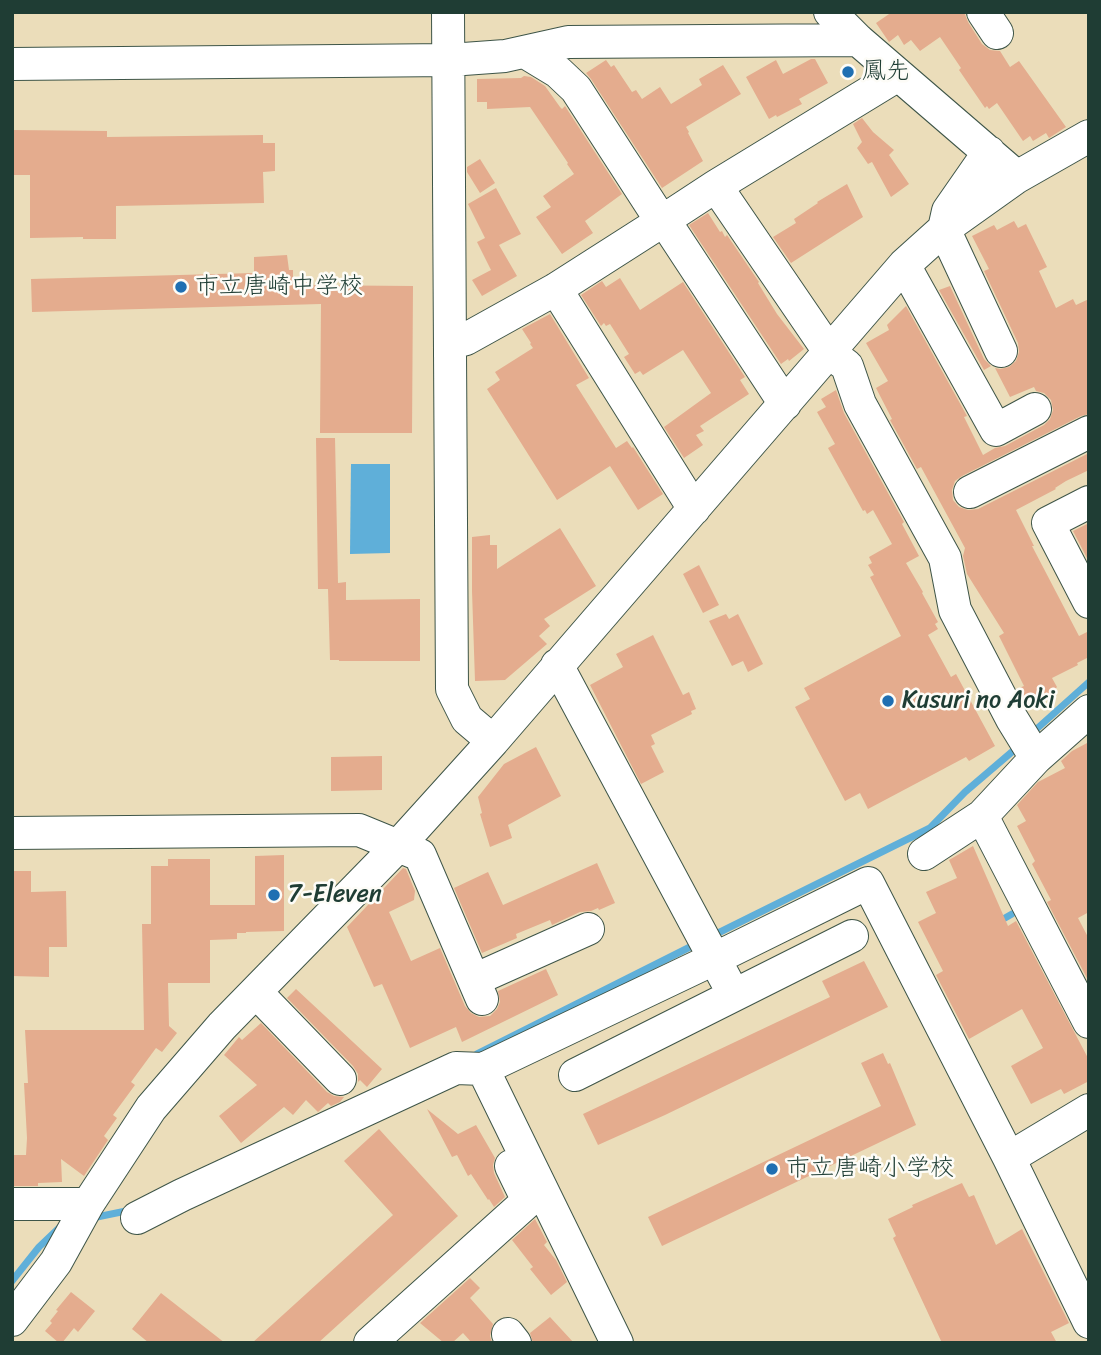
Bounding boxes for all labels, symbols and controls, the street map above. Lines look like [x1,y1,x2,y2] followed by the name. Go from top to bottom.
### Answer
[862,58,910,86] place label: 鳳先
[840,64,856,80] marker: 鳳先
[195,273,363,301] place label: 市立唐崎中学校
[173,279,189,295] marker: 市立唐崎中学校
[902,687,1055,715] place label: Kusuri no Aoki
[880,693,896,709] marker: Kusuri no Aoki
[288,881,382,909] place label: 7-Eleven
[266,887,282,903] marker: 7-Eleven
[786,1155,954,1183] place label: 市立唐崎小学校
[764,1161,780,1177] marker: 市立唐崎小学校

